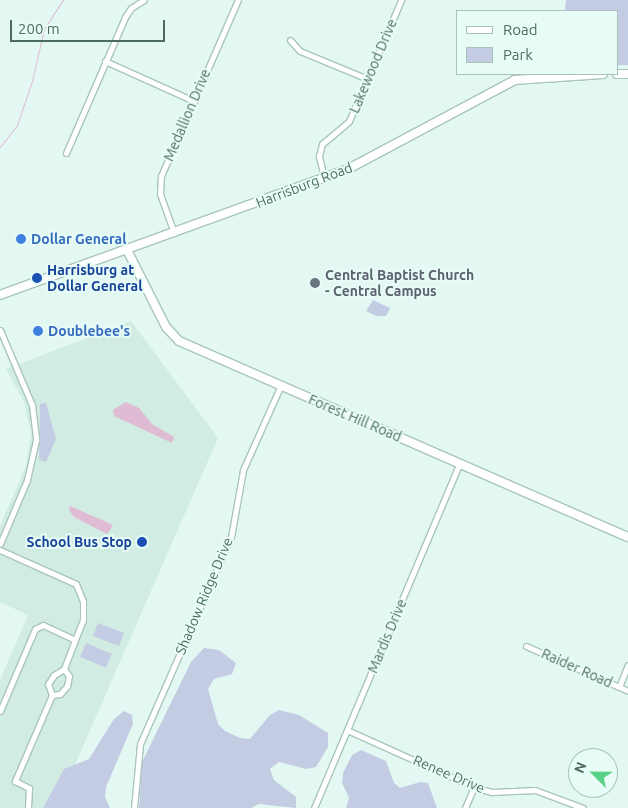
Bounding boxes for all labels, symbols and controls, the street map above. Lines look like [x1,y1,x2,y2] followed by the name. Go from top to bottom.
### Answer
[12,10,168,42] scale bar
[456,10,618,75] legend
[346,16,400,116] street label: Lakewood Drive
[18,20,60,37] text: 200 m
[503,21,538,38] text: Road
[503,46,533,63] text: Park
[160,66,214,164] street label: Medallion Drive
[253,159,355,211] street label: Harrisburg Road
[31,231,126,247] place label: Dollar General
[15,233,27,245] marker: Dollar General
[47,262,142,294] place label: Harrisburg at Dollar General
[325,267,474,300] place label: Central Baptist Church - Central Campus
[31,272,43,284] marker: Harrisburg at Dollar General
[309,277,321,289] marker: Central Baptist Church - Central Campus
[48,323,130,339] place label: Doublebee's
[32,325,44,337] marker: Doublebee's
[306,391,404,445] street label: Forest Hill Road
[27,534,132,550] place label: School Bus Stop
[172,535,236,657] street label: Shadow Ridge Drive
[136,536,148,548] marker: School Bus Stop
[364,597,410,675] street label: Mardis Drive
[539,645,615,691] street label: Raider Road
[568,748,618,798] north arrow
[411,751,487,797] street label: Renee Drive
[571,760,590,775] text: N

